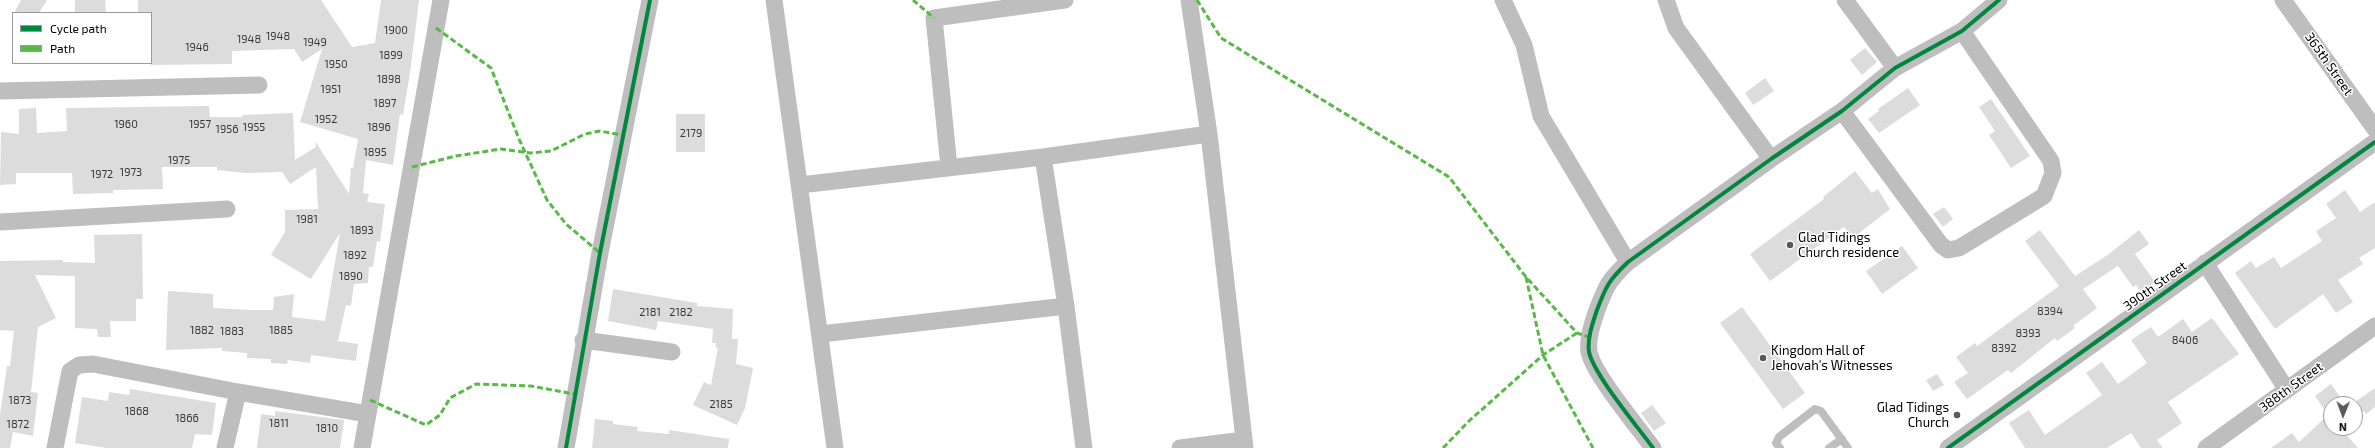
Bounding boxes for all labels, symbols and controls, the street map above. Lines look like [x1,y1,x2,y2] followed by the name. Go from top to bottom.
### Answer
[12,12,152,64] legend
[50,21,107,35] text: Cycle path
[384,23,408,37] house number: 1900
[266,29,290,43] house number: 1948
[2302,30,2356,98] street label: 365th Street
[237,32,261,46] house number: 1948
[303,35,327,49] house number: 1949
[185,40,209,54] house number: 1946
[50,41,75,55] text: Path
[379,48,403,62] house number: 1899
[324,57,348,71] house number: 1950
[377,72,401,86] house number: 1898
[321,82,341,96] house number: 1951
[374,96,396,110] house number: 1897
[315,112,337,126] house number: 1952
[114,117,138,131] house number: 1960
[189,117,211,131] house number: 1957
[243,120,265,134] house number: 1955
[367,120,391,134] house number: 1896
[216,122,238,136] house number: 1956
[680,126,702,140] house number: 2179
[363,145,387,159] house number: 1895
[168,153,190,167] house number: 1975
[120,165,142,179] house number: 1973
[91,167,113,181] house number: 1972
[296,212,318,226] house number: 1981
[350,223,374,237] house number: 1893
[1798,230,1899,261] place label: Glad Tidings Church residence
[1785,240,1795,250] marker: Glad Tidings Church residence
[343,248,367,262] house number: 1892
[2120,258,2190,314] street label: 390th Street
[339,269,363,283] house number: 1890
[2037,304,2063,318] house number: 8394
[639,305,661,319] house number: 2181
[669,305,693,319] house number: 2182
[190,323,214,337] house number: 1882
[269,323,293,337] house number: 1885
[220,324,244,338] house number: 1883
[2015,326,2041,340] house number: 8393
[2172,333,2198,347] house number: 8406
[1991,341,2017,355] house number: 8392
[1771,343,1893,374] place label: Kingdom Hall of Jehovah's Witnesses
[1758,353,1768,363] marker: Kingdom Hall of Jehovah's Witnesses
[2256,359,2326,415] street label: 388th Street
[9,393,31,407] house number: 1873
[2323,396,2363,436] north arrow
[709,397,733,411] house number: 2185
[1877,400,1949,431] place label: Glad Tidings Church
[125,404,149,418] house number: 1868
[1952,410,1962,420] marker: Glad Tidings Church
[175,411,199,425] house number: 1866
[269,416,289,430] house number: 1811
[7,417,29,431] house number: 1872
[316,421,338,435] house number: 1810
[2339,421,2347,434] text: N

